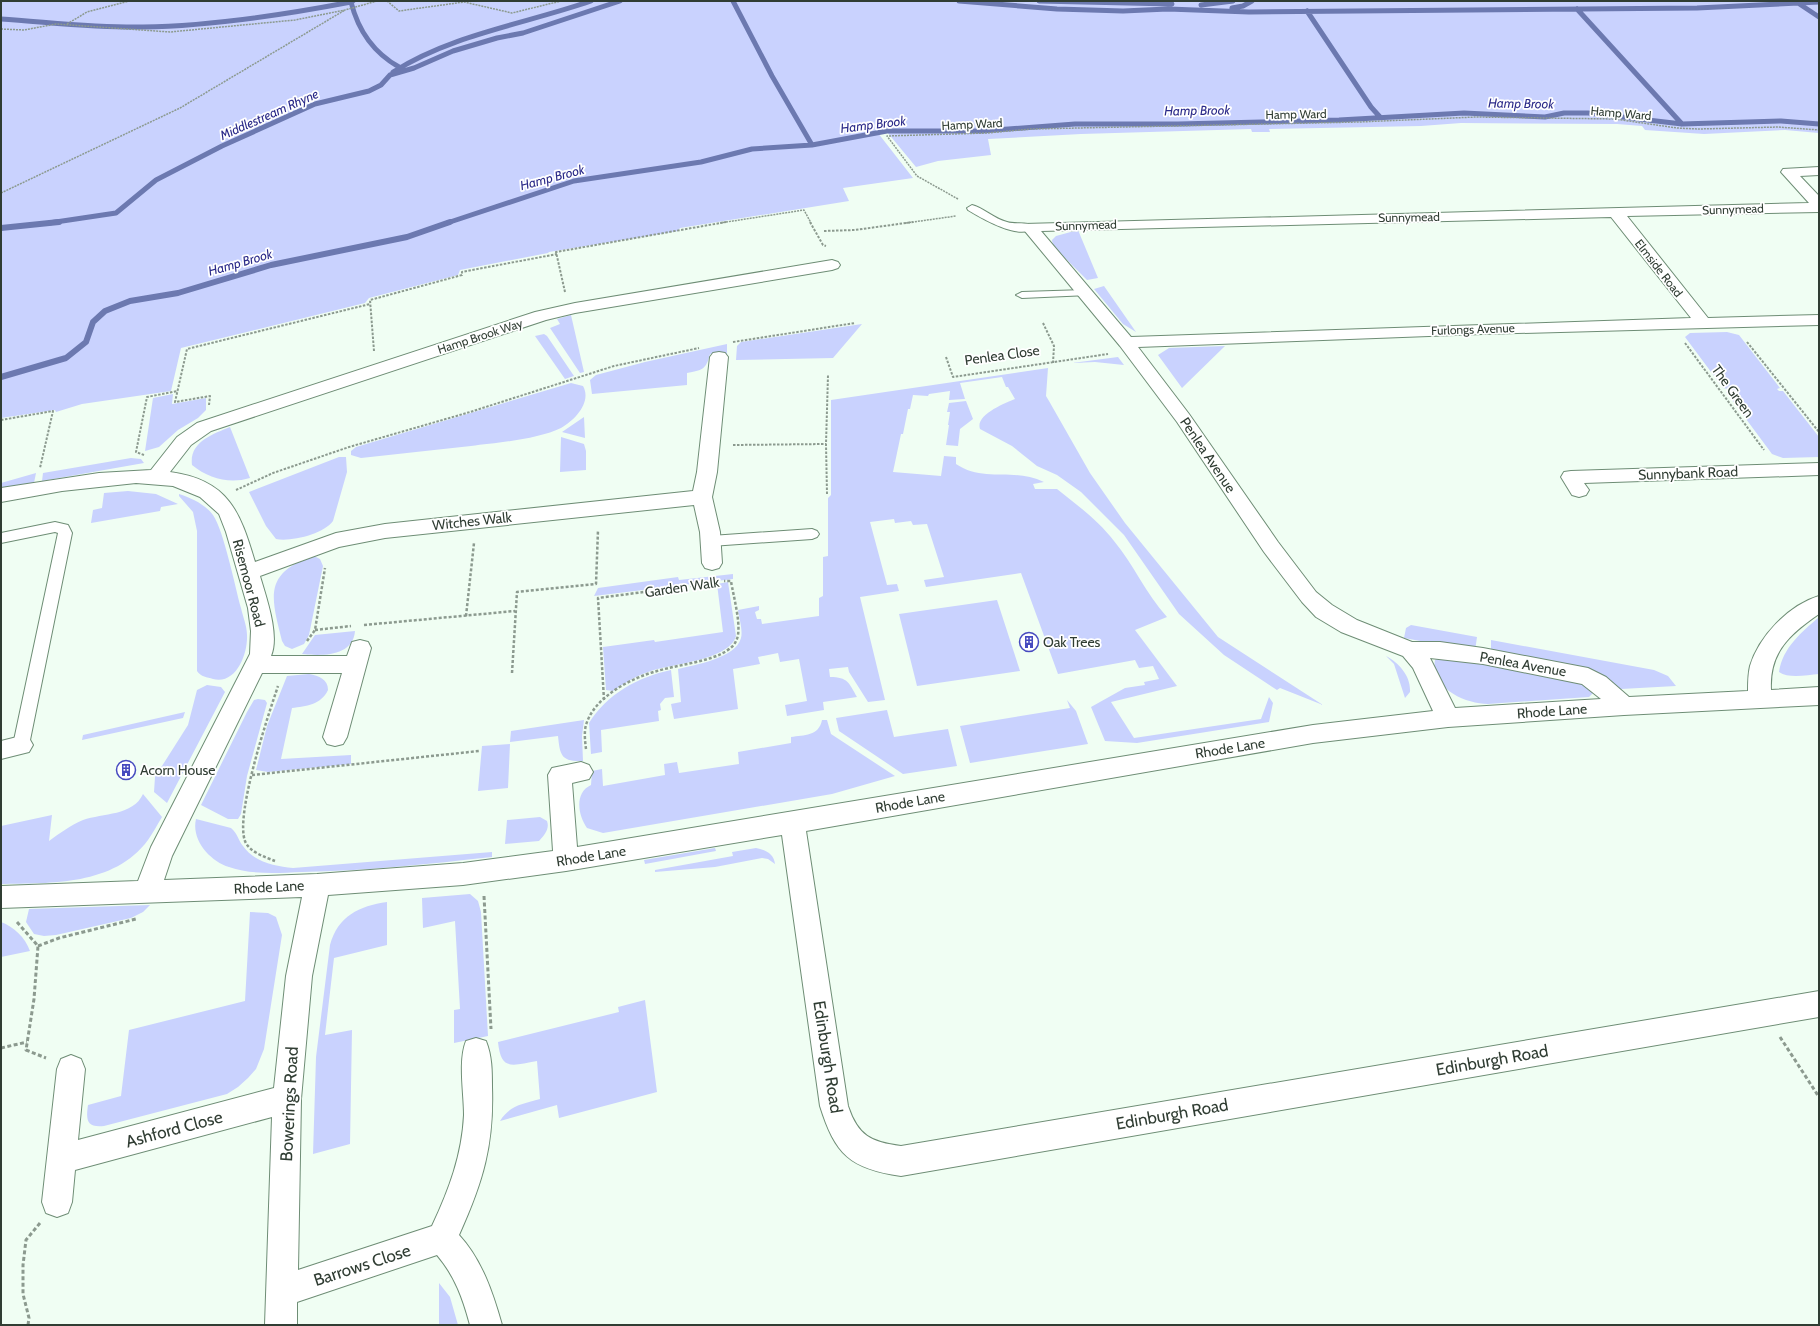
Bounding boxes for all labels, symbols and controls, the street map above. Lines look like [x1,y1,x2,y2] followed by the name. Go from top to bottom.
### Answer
[216,85,321,143] water label: Middlestream Rhyne
[1488,94,1554,112] water label: Hamp Brook
[1164,101,1230,119] water label: Hamp Brook
[1590,103,1652,123] street label: Hamp Ward
[1265,106,1327,122] street label: Hamp Ward
[839,112,907,136] water label: Hamp Brook
[941,115,1003,133] street label: Hamp Ward
[518,161,586,193] water label: Hamp Brook
[1702,200,1764,218] street label: Sunnymead
[1378,209,1440,225] street label: Sunnymead
[1055,216,1117,234] street label: Sunnymead
[1632,236,1686,300] street label: Elmside Road
[206,245,274,279] water label: Hamp Brook
[436,315,524,357] street label: Hamp Brook Way
[1431,320,1515,338] street label: Furlongs Avenue
[963,341,1041,369] street label: Penlea Close
[1708,361,1758,421] street label: The Green
[1176,414,1240,496] street label: Penlea Avenue
[1638,462,1738,484] street label: Sunnybank Road
[431,508,513,534] street label: Witches Walk
[229,537,269,629] street label: Risemoor Road
[643,573,721,601] street label: Garden Walk
[1018,631,1040,653] building icon: Oak Trees
[1043,633,1101,651] place label: Oak Trees
[1478,648,1568,680] street label: Penlea Avenue
[1516,700,1588,722] street label: Rhode Lane
[1194,734,1266,762] street label: Rhode Lane
[115,759,137,781] building icon: Acorn House
[140,761,216,779] place label: Acorn House
[874,787,946,817] street label: Rhode Lane
[555,842,627,870] street label: Rhode Lane
[233,876,305,898] street label: Rhode Lane
[809,999,847,1115] street label: Edinburgh Road
[1434,1040,1550,1080] street label: Edinburgh Road
[276,1046,302,1162] street label: Bowerings Road
[1114,1094,1230,1134] street label: Edinburgh Road
[123,1106,225,1152] street label: Ashford Close
[311,1240,413,1290] street label: Barrows Close

